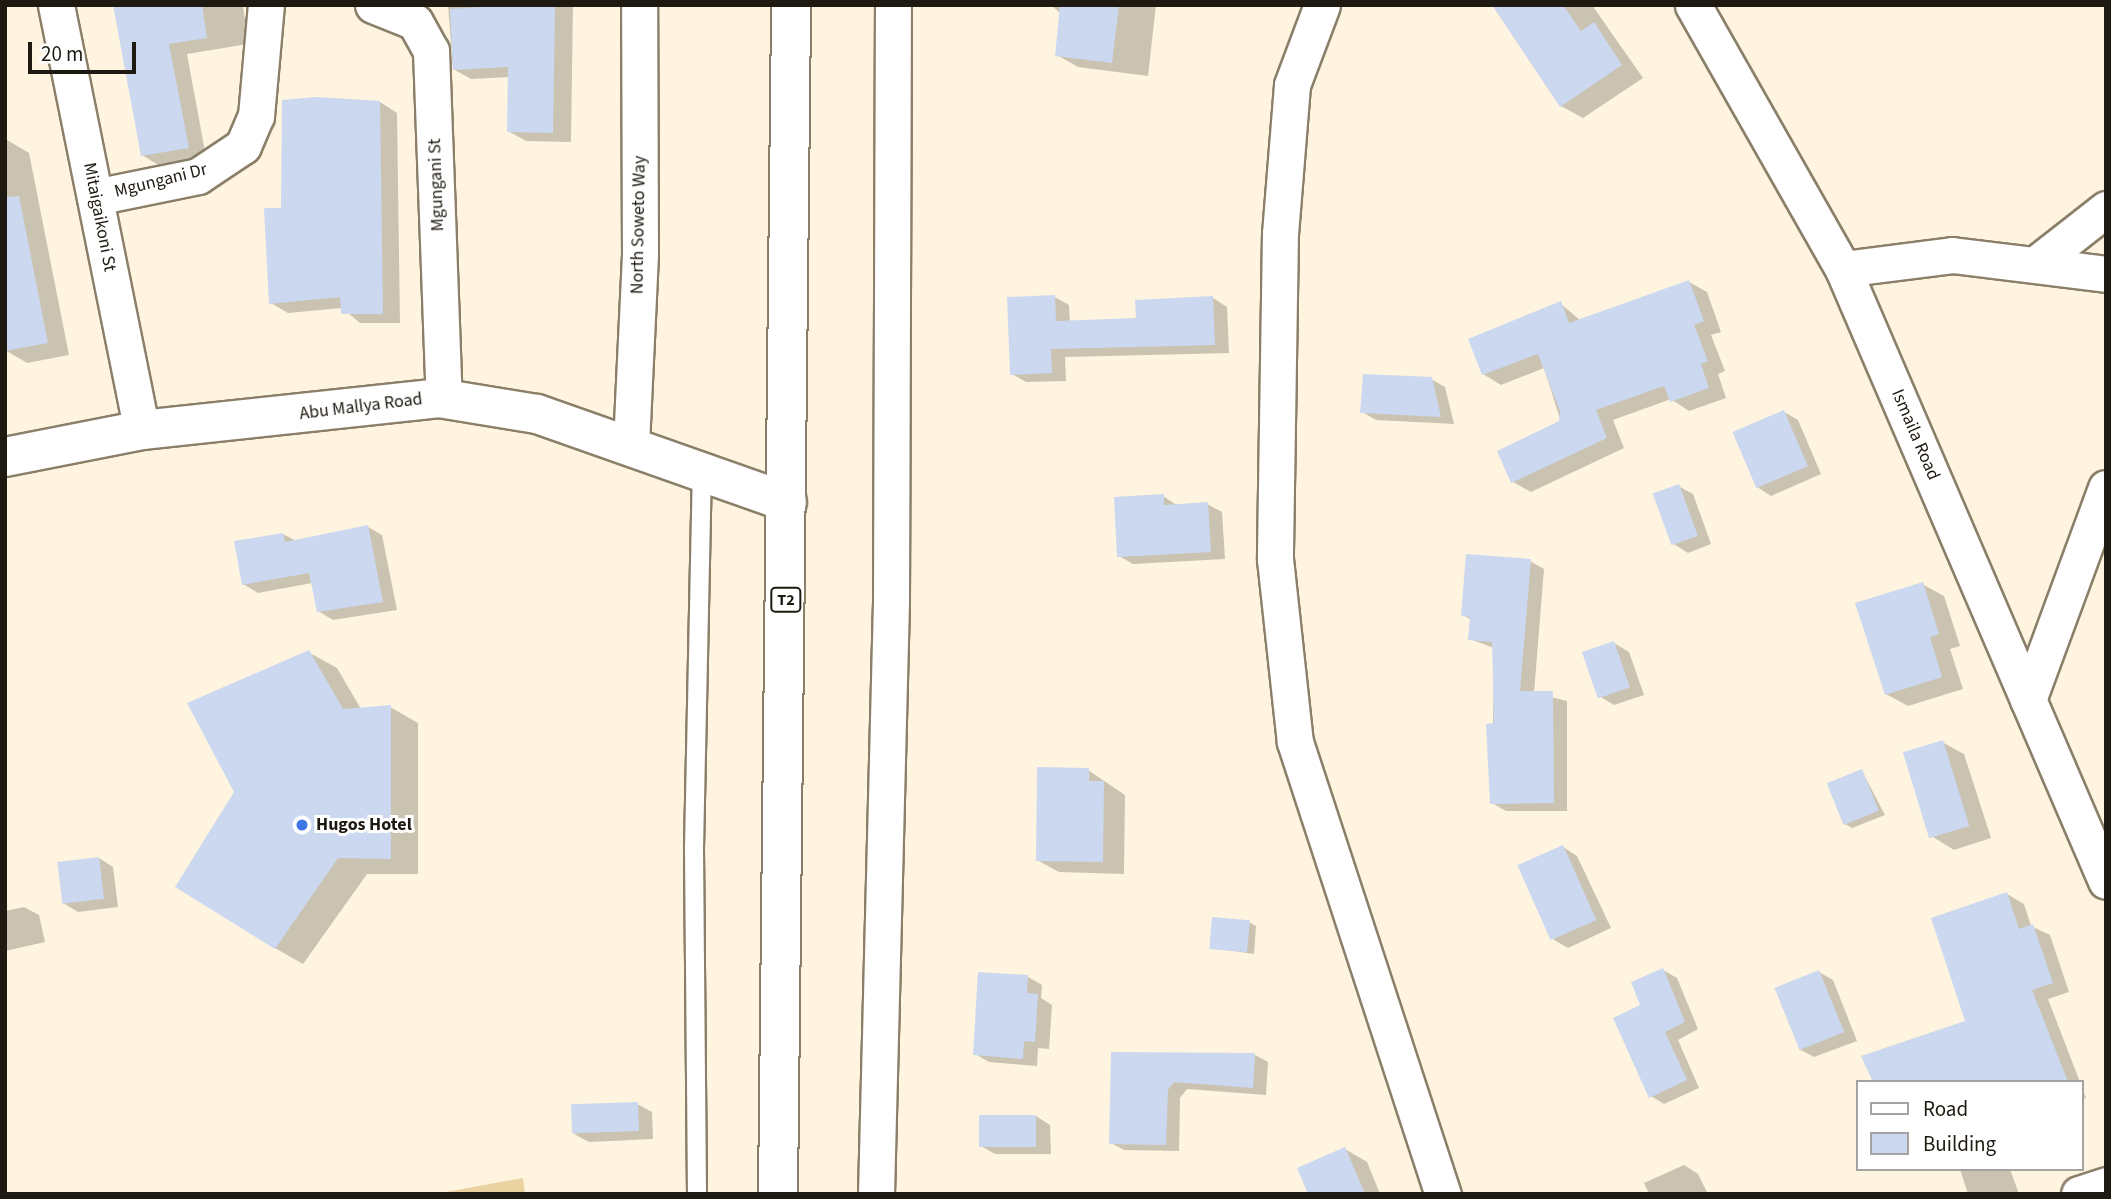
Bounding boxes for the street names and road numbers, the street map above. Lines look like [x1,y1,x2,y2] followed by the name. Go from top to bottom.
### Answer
[425,138,449,232] street label: Mgungani St
[627,156,651,294] street label: North Soweto Way
[112,159,210,203] street label: Mgungani Dr
[78,161,120,273] street label: Mitaigaikoni St
[1886,386,1944,484] street label: Ismaila Road
[298,389,424,425] street label: Abu Mallya Road
[770,587,802,612] road number: T2

